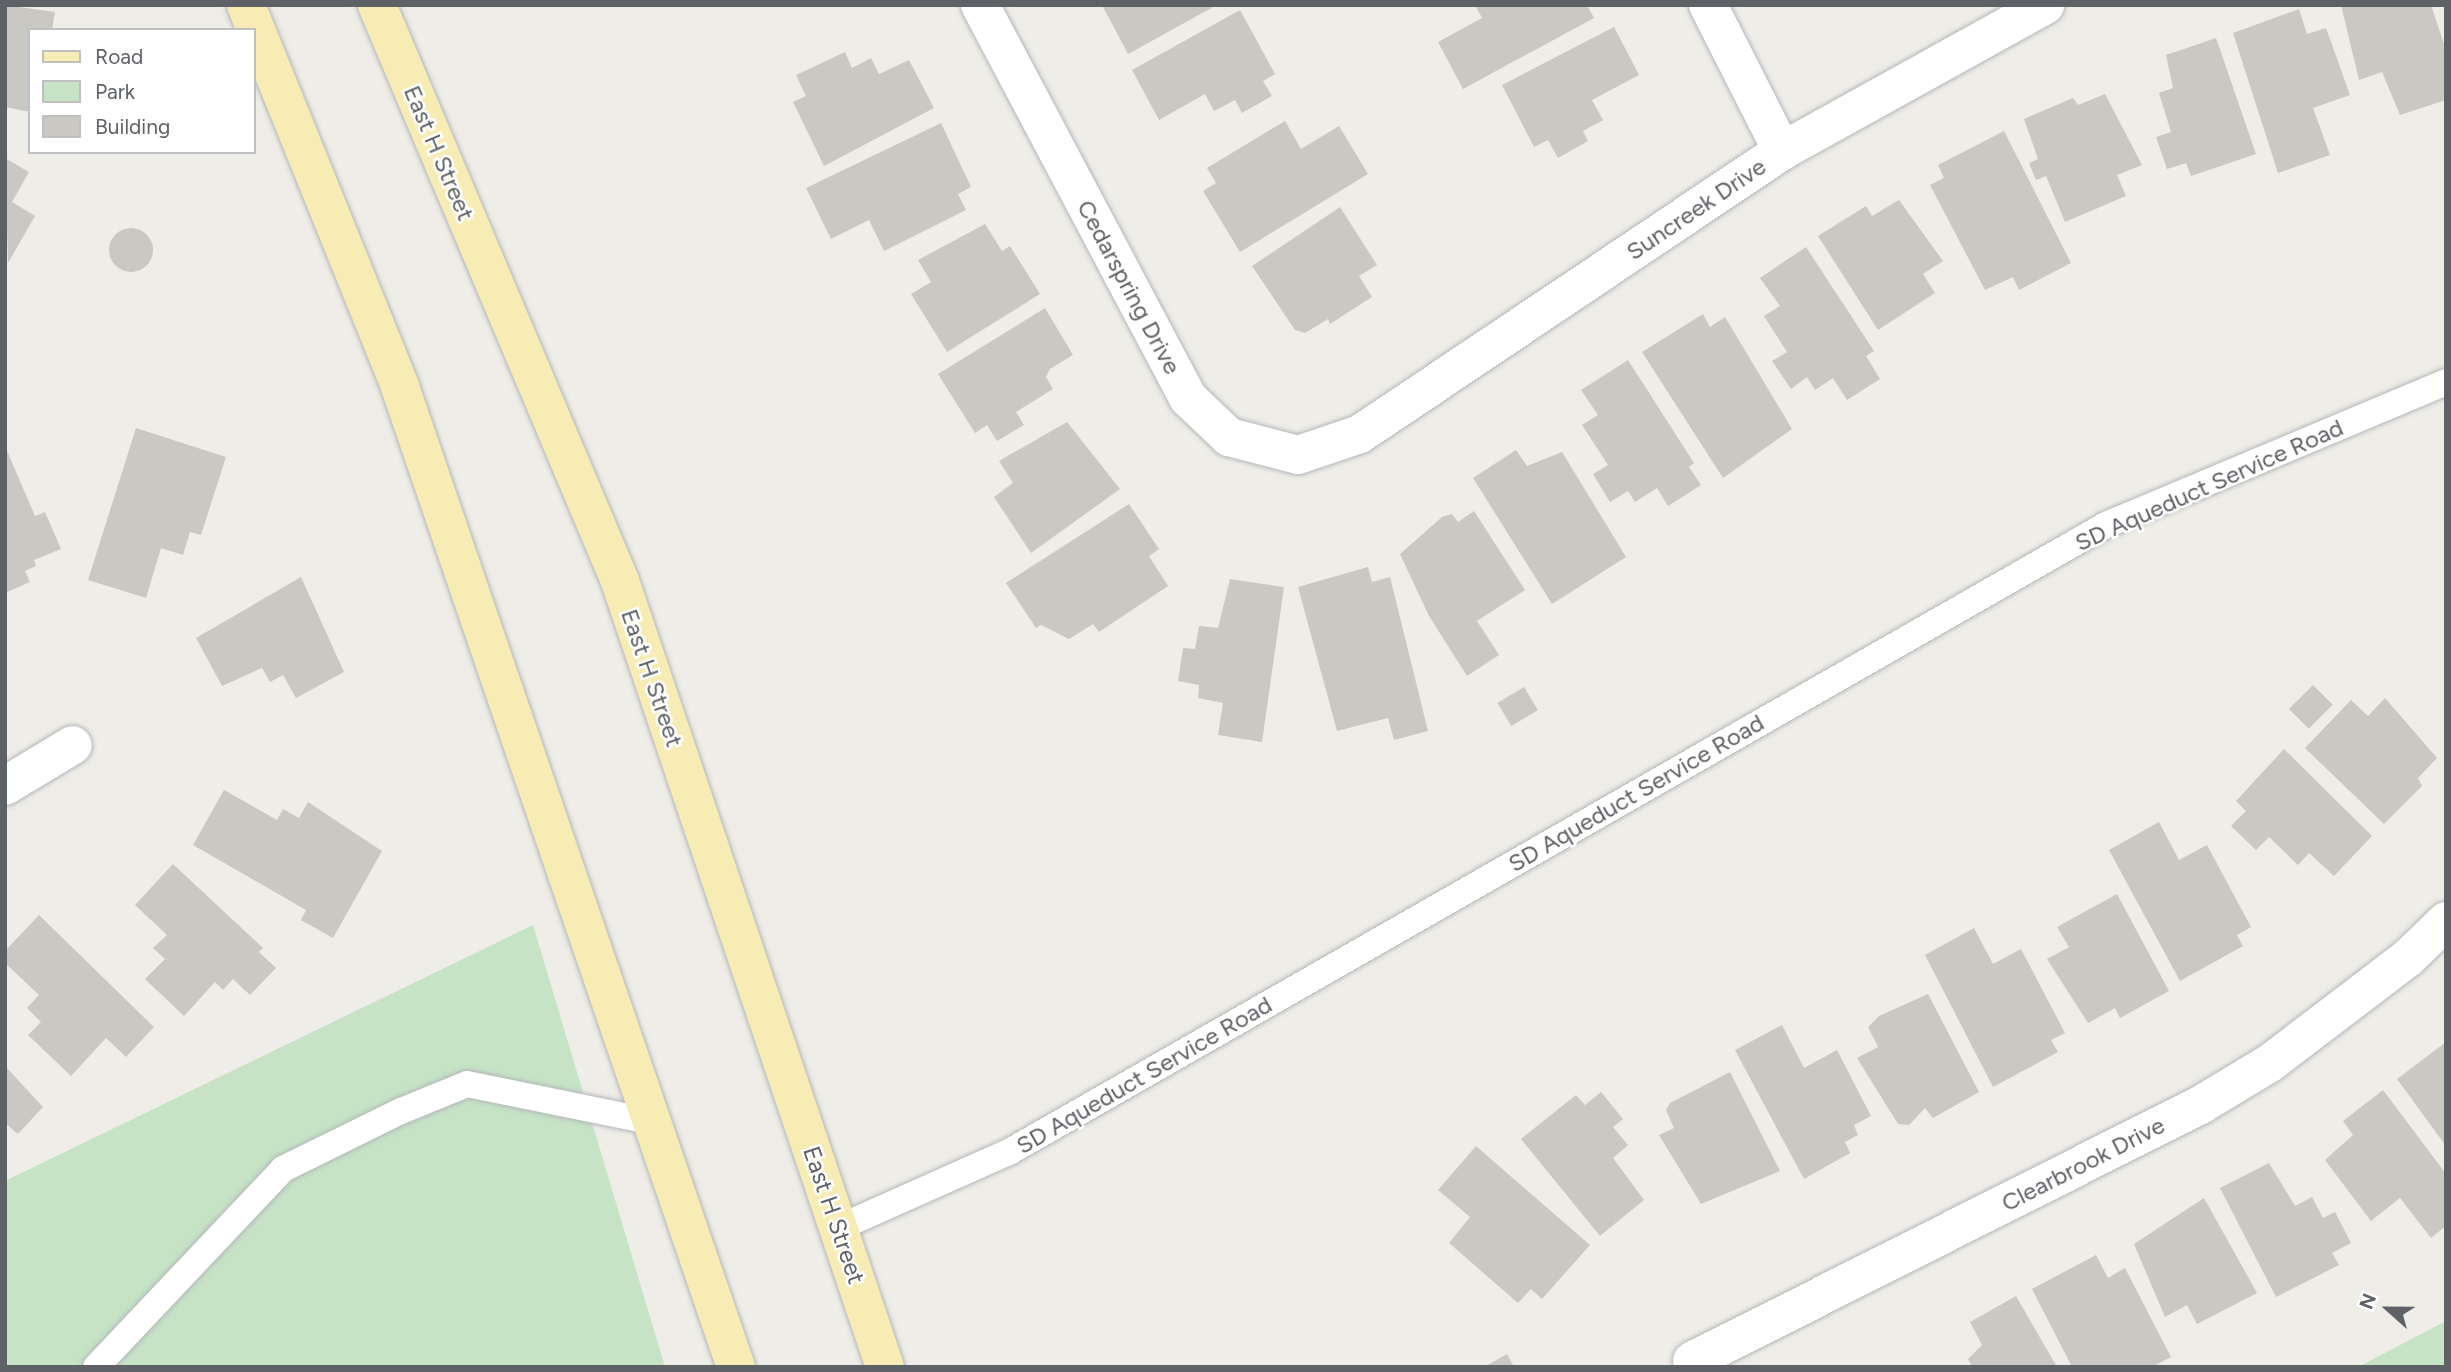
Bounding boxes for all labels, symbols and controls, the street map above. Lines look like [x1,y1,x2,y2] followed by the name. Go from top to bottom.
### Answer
[28,28,256,154] legend
[95,44,143,69] text: Road
[95,79,135,104] text: Park
[398,81,480,225] street label: East H Street
[95,114,170,139] text: Building
[1621,152,1771,266] street label: Suncreek Drive
[1071,195,1187,379] street label: Cedarspring Drive
[2071,413,2347,557] street label: SD Aqueduct Service Road
[615,605,689,751] street label: East H Street
[1503,708,1769,878] street label: SD Aqueduct Service Road
[1011,990,1277,1160] street label: SD Aqueduct Service Road
[1997,1111,2169,1217] street label: Clearbrook Drive
[797,1142,871,1288] street label: East H Street
[2353,1274,2423,1344] north arrow
[2355,1290,2381,1312] text: N

